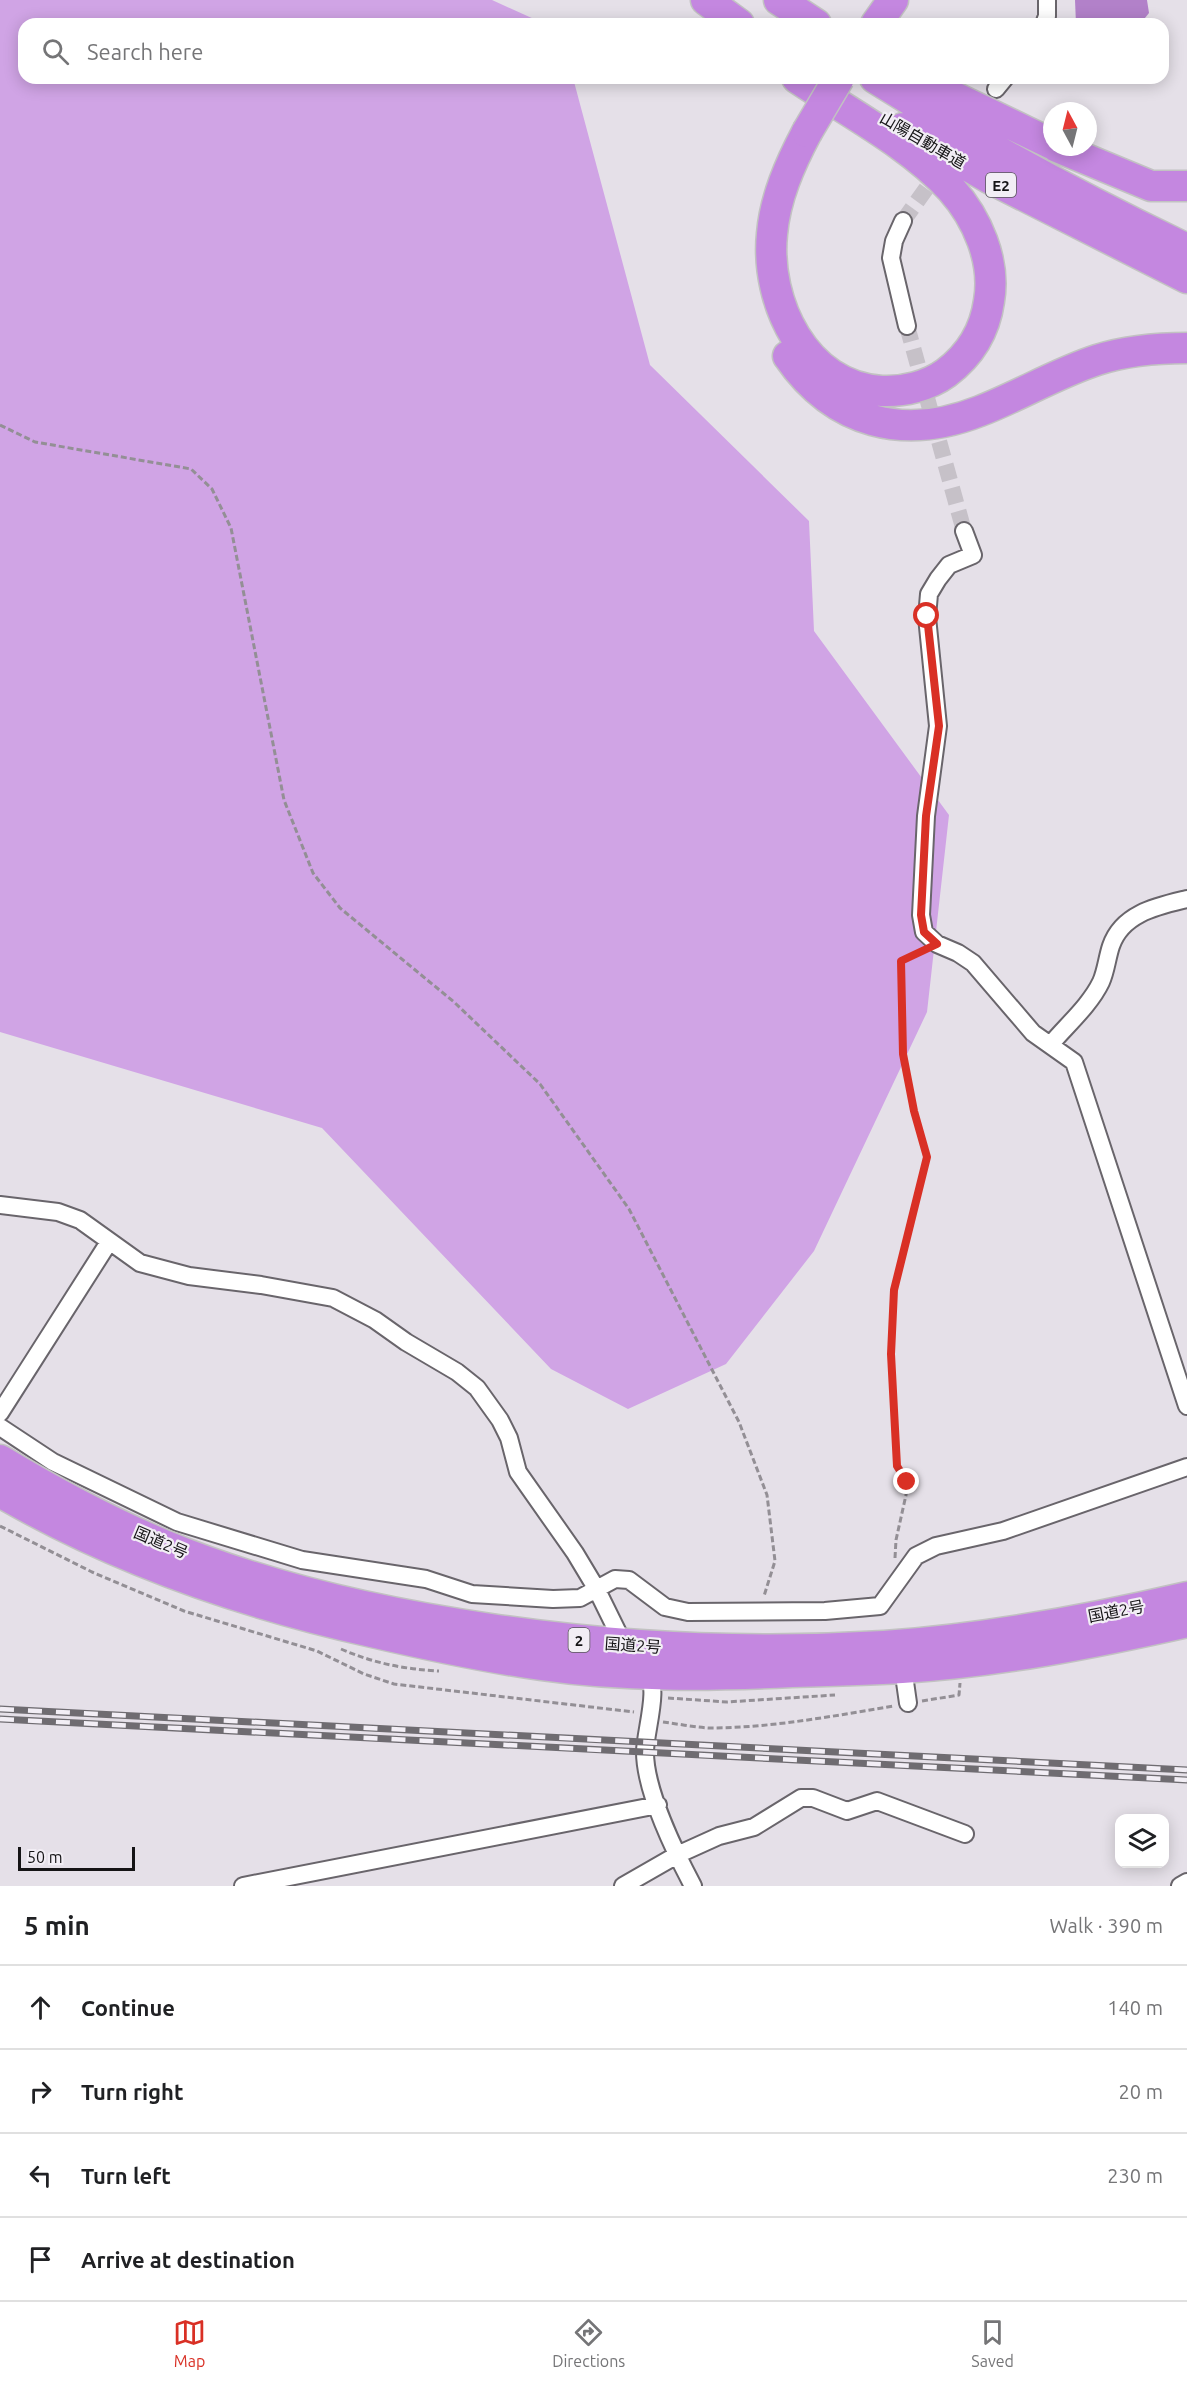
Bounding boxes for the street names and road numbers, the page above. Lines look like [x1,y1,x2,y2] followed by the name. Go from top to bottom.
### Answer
[877,108,969,172] street label: 山陽自動車道
[986,173,1016,197] road number: E2
[131,1523,191,1561] street label: 国道2号
[1086,1597,1146,1625] street label: 国道2号
[568,1628,590,1652] road number: 2
[604,1634,662,1656] street label: 国道2号

